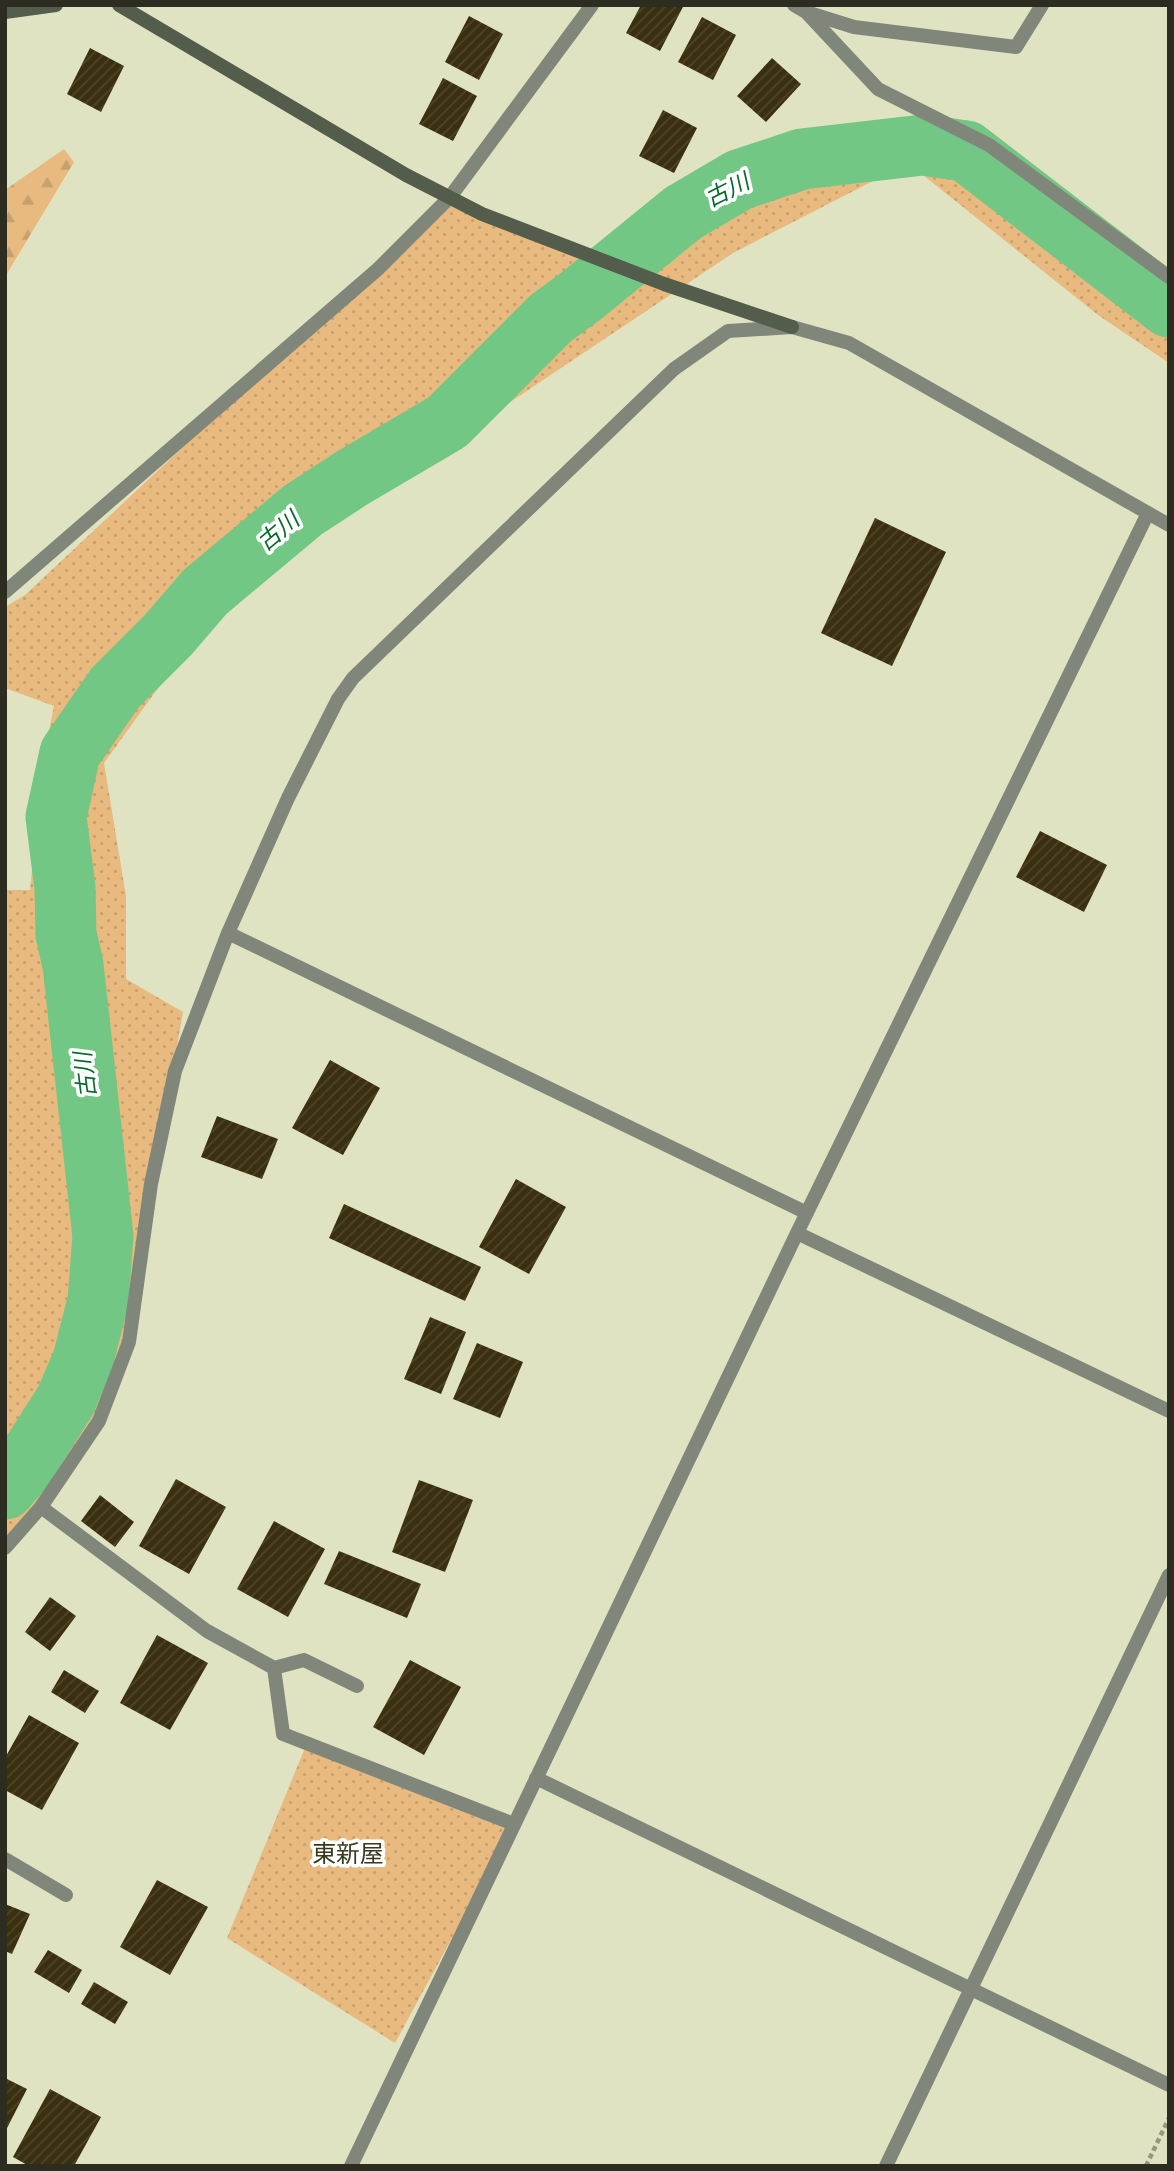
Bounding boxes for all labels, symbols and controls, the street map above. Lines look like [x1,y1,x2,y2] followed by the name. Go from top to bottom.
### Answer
[699,163,757,214] water label: 古川
[249,501,308,557] water label: 古川
[65,1047,103,1100] water label: 古川
[312,1836,384,1869] district label: 東新屋

